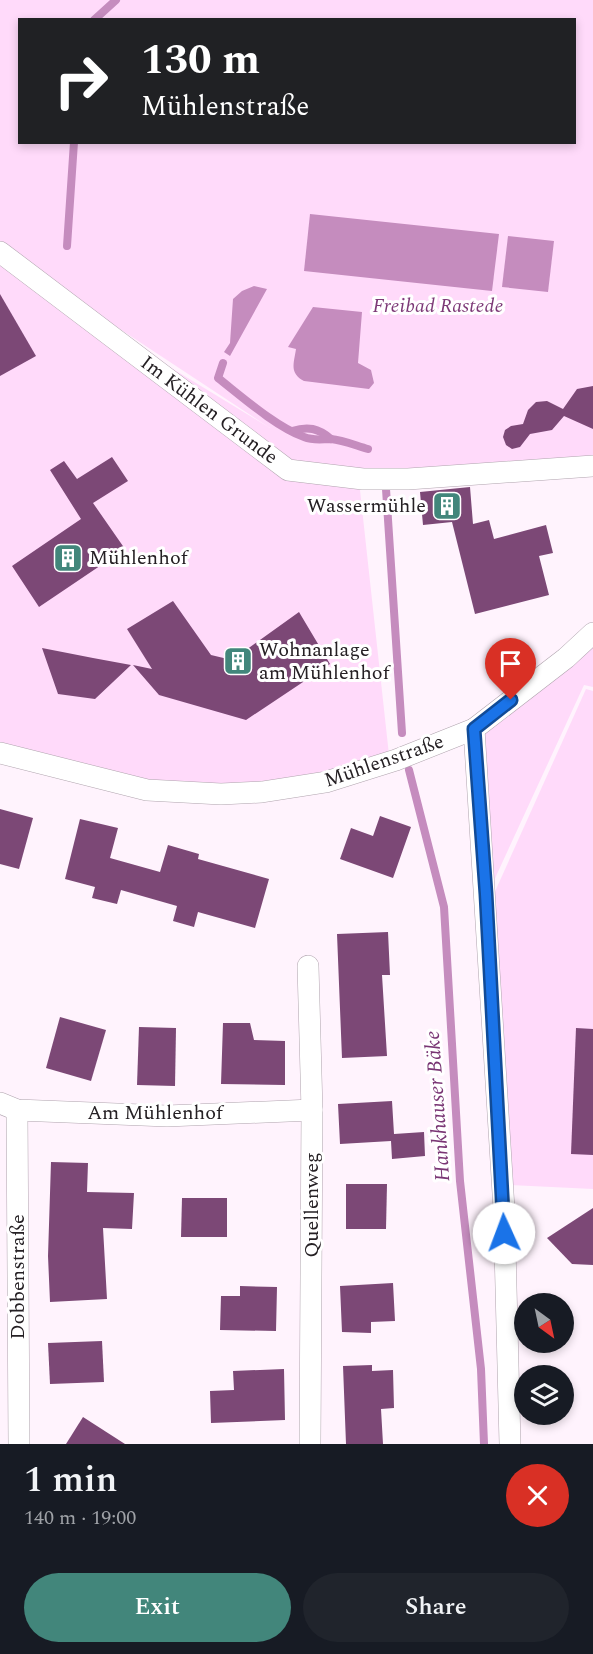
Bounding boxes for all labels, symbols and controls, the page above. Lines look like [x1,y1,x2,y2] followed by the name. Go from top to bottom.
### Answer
[141,29,260,92] text: 130 m
[42,42,120,120] icon: right
[141,86,309,128] text: Mühlenstraße
[373,291,504,321] park label: Freibad Rastede
[134,348,284,472] street label: Im Kühlen Grunde
[431,490,463,522] building icon: Wassermühle
[307,491,426,521] place label: Wassermühle
[52,542,84,574] building icon: Mühlenhof
[89,543,190,573] place label: Mühlenhof
[259,635,392,688] place label: Wohnanlage am Mühlenhof
[485,638,536,700] pin
[222,645,254,677] building icon: Wohnanlage am Mühlenhof
[494,647,527,680] icon: arrive
[320,727,448,795] street label: Mühlenstraße
[417,1029,459,1183] water label: Hankhauser Bäke
[87,1098,225,1128] street label: Am Mühlenhof
[297,1152,327,1258] street label: Quellenweg
[472,1201,536,1265] position arrow
[3,1214,33,1340] street label: Dobbenstraße
[514,1293,574,1353] north arrow
[514,1293,574,1425] map controls
[514,1365,574,1425] button: layers
[24,1453,117,1508] text: 1 min
[506,1464,569,1527] button: close
[24,1503,136,1533] text: 140 m · 19:00
[24,1573,291,1642] button: Exit
[303,1573,569,1642] button: Share

